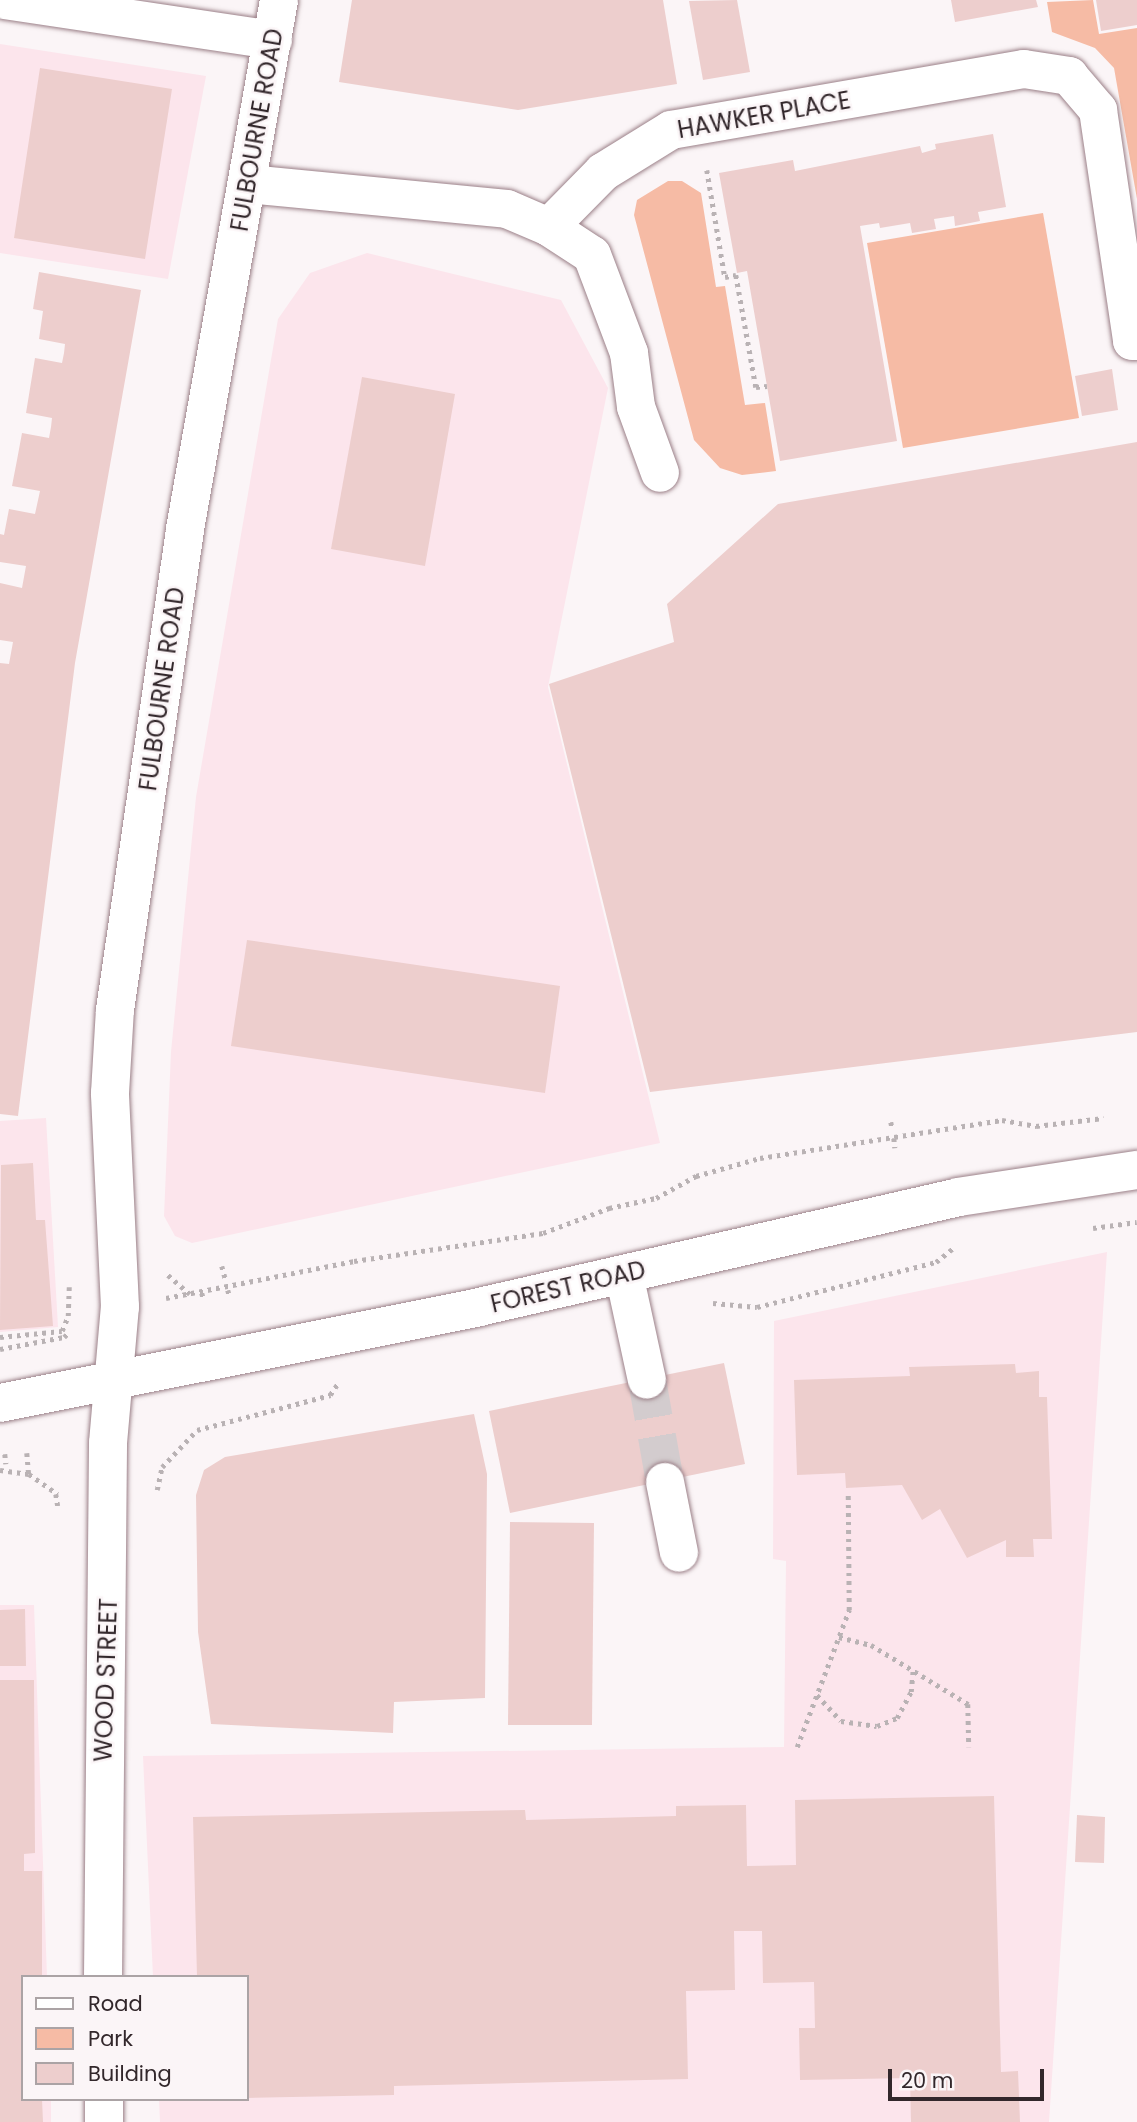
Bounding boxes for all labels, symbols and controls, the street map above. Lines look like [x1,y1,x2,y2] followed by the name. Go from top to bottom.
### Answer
[225,26,289,234] street label: FULBOURNE ROAD
[675,86,853,144] street label: HAWKER PLACE
[133,585,191,793] street label: FULBOURNE ROAD
[488,1255,648,1319] street label: FOREST ROAD
[89,1598,123,1762] street label: WOOD STREET
[21,1975,248,2101] legend
[88,1989,143,2018] text: Road
[88,2024,133,2053] text: Park
[892,2056,1048,2100] scale bar
[88,2059,172,2088] text: Building
[901,2066,954,2095] text: 20 m

